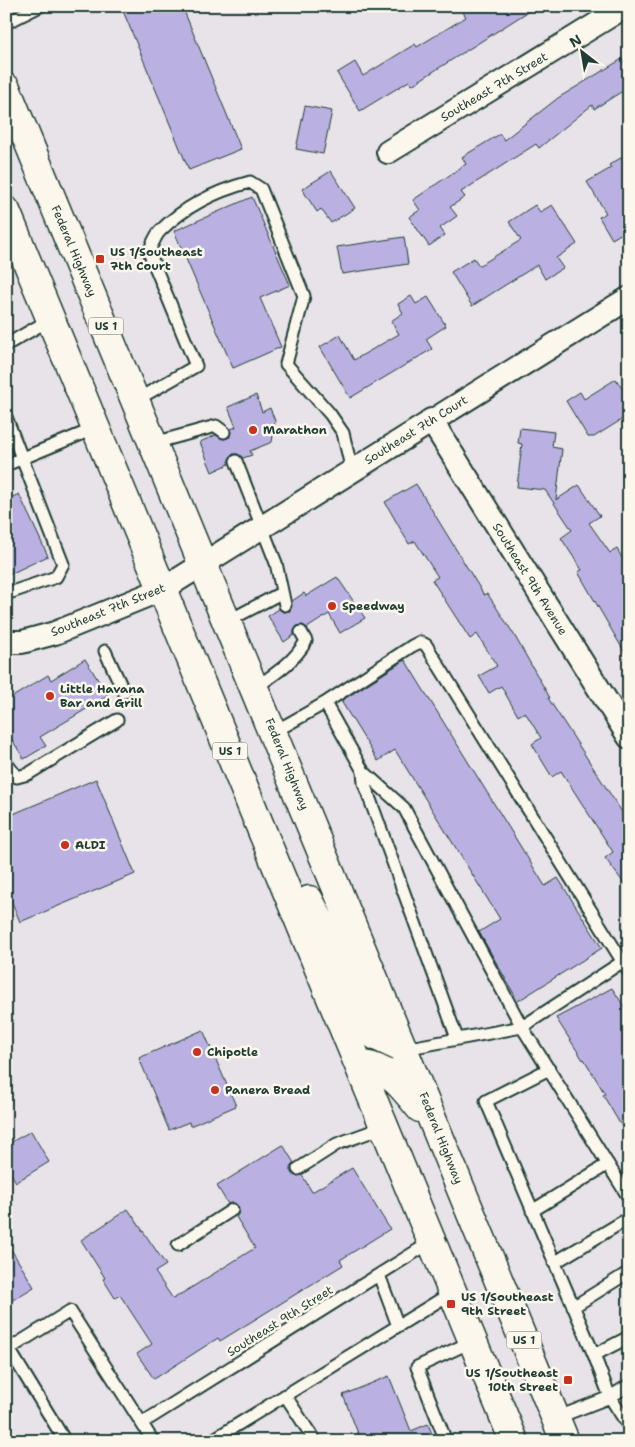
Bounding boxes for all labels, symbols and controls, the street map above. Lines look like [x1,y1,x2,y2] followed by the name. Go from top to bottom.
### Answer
[558,28,608,78] north arrow
[566,30,585,51] text: N
[437,49,551,125] street label: Southeast 7th Street
[48,203,100,299] street label: Federal Highway
[110,244,203,274] place label: US 1/Southeast 7th Court
[94,253,106,265] marker: US 1/Southeast 7th Court
[88,318,124,334] road number: US 1
[361,392,471,468] street label: Southeast 7th Court
[263,422,327,438] place label: Marathon
[247,424,259,436] marker: Marathon
[489,520,571,638] street label: Southeast 9th Avenue
[48,580,168,640] street label: Southeast 7th Street
[342,598,405,614] place label: Speedway
[326,600,338,612] marker: Speedway
[60,681,145,711] place label: Little Havana Bar and Grill
[44,690,56,702] marker: Little Havana Bar and Grill
[261,716,313,812] street label: Federal Highway
[212,742,248,759] road number: US 1
[75,837,106,853] place label: ALDI
[59,839,71,851] marker: ALDI
[207,1044,258,1060] place label: Chipotle
[191,1046,203,1058] marker: Chipotle
[225,1082,310,1098] place label: Panera Bread
[209,1084,221,1096] marker: Panera Bread
[415,1090,467,1186] street label: Federal Highway
[224,1282,336,1360] street label: Southeast 9th Street
[461,1289,554,1319] place label: US 1/Southeast 9th Street
[445,1298,457,1310] marker: US 1/Southeast 9th Street
[506,1332,542,1348] road number: US 1
[465,1365,558,1395] place label: US 1/Southeast 10th Street
[562,1374,574,1386] marker: US 1/Southeast 10th Street

